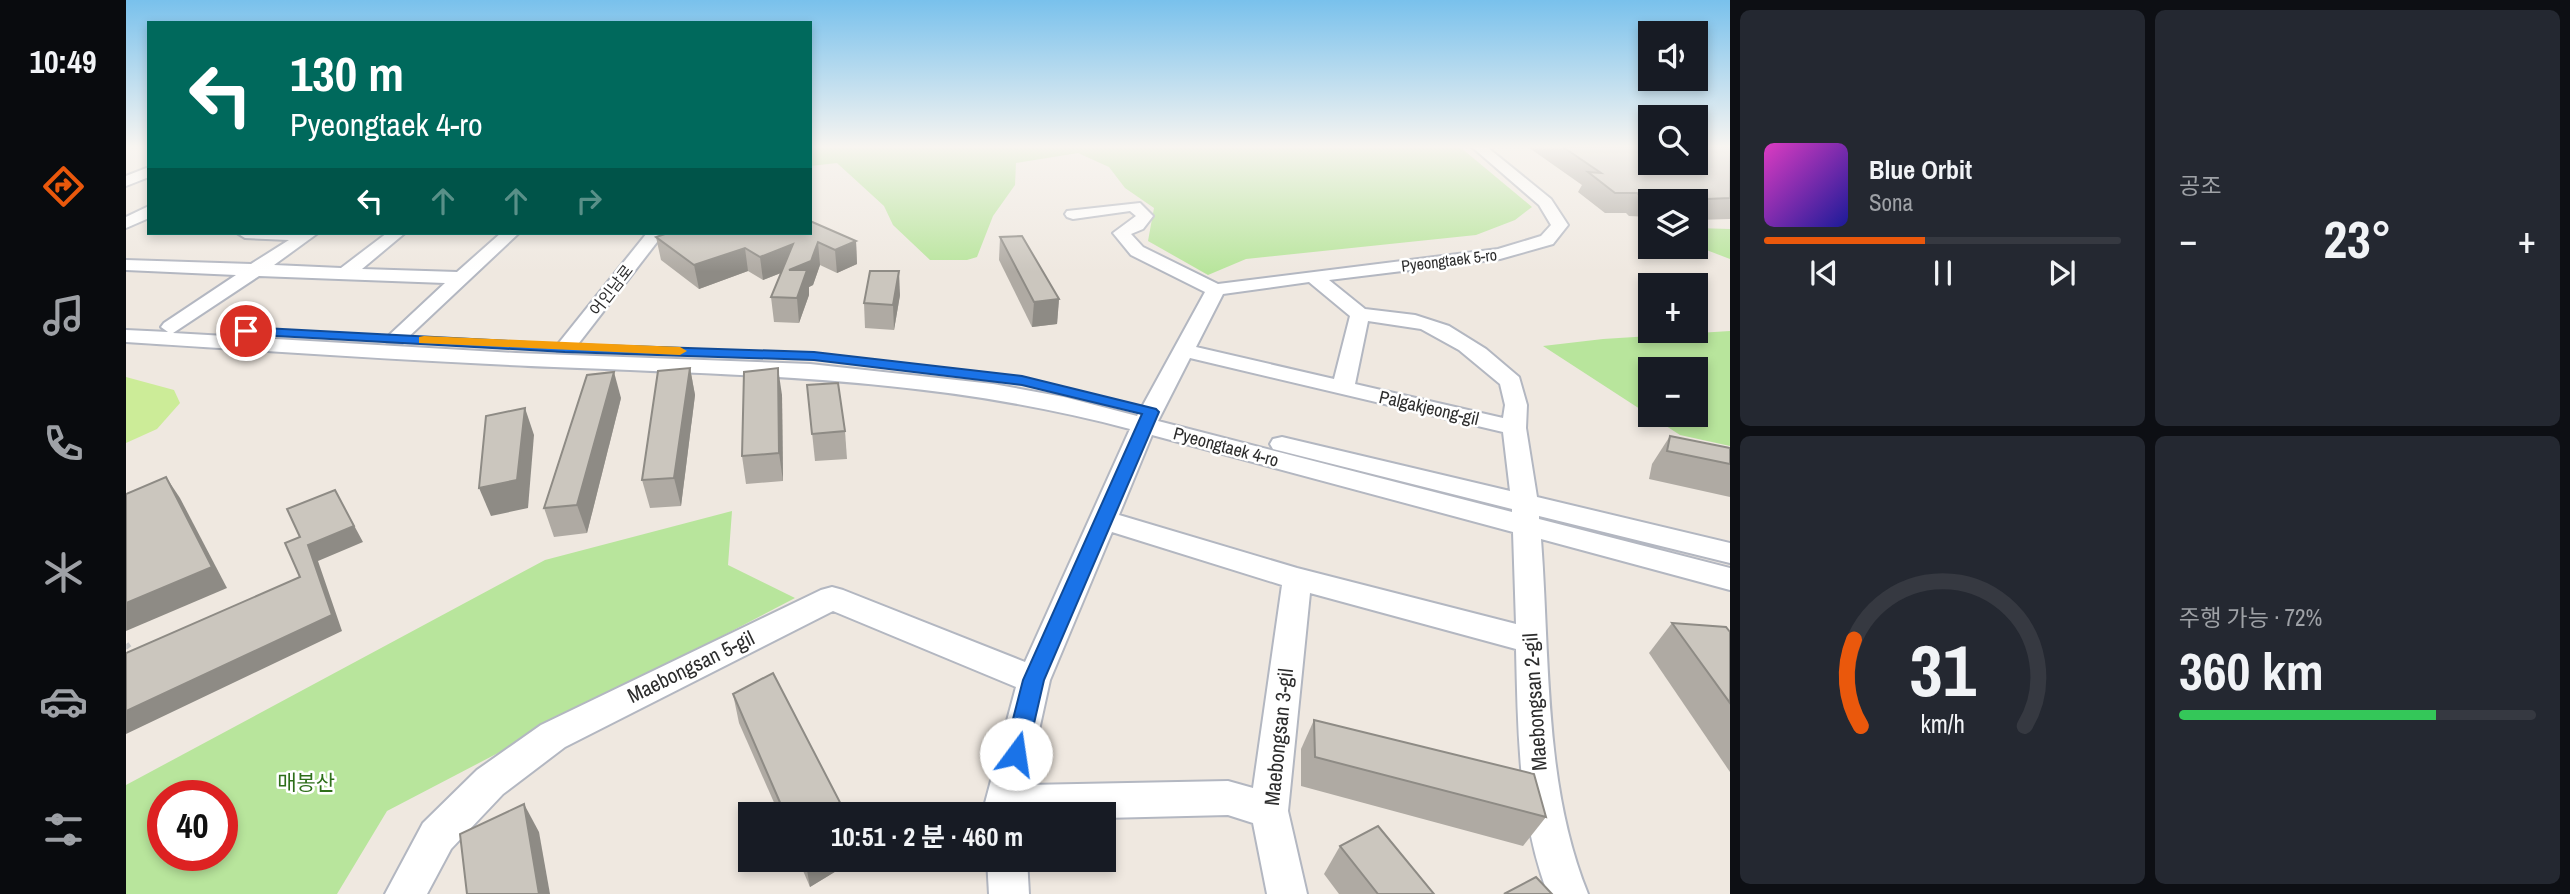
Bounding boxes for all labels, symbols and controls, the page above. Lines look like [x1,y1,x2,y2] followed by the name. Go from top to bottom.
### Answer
[1638,21,1708,427] map controls
[1638,21,1708,91] button: sound
[29,40,97,83] text: 10:49
[290,40,404,106] text: 130 m
[175,49,266,140] icon: left
[290,103,483,146] text: Pyeongtaek 4-ro
[1638,105,1708,175] button: search
[1869,152,1972,187] text: Blue Orbit
[39,162,88,211] icon: directions
[2179,170,2221,201] text: 공조
[351,182,389,220] icon: left
[424,182,462,220] icon: ahead
[497,182,535,220] icon: ahead
[570,182,608,220] icon: right
[1869,187,1913,218] text: Sona
[1638,189,1708,259] button: layers
[2323,204,2392,274] text: 23°
[2179,214,2197,265] text: −
[2518,214,2536,265] text: +
[1400,243,1498,277] street label: Pyeongtaek 5-ro
[1805,254,1843,292] icon: previous
[1924,254,1962,292] icon: pause
[2043,254,2081,292] icon: next
[584,260,638,320] street label: 어인남로
[1638,273,1708,343] button: +
[39,291,88,340] icon: music
[216,301,276,361] pin
[227,312,265,350] icon: arrive
[1638,357,1708,427] button: −
[1377,384,1481,431] street label: Palgakjeong-gil
[39,419,88,468] icon: phone
[1171,420,1282,473] street label: Pyeongtaek 4-ro
[39,548,88,597] icon: climate
[2179,602,2322,633] text: 주행 가능 · 72%
[1909,621,1976,719] text: 31
[622,623,759,710] street label: Maebongsan 5-gil
[1515,632,1554,772] street label: Maebongsan 2-gil
[2179,636,2324,706] text: 360 km
[1257,667,1300,807] street label: Maebongsan 3-gil
[39,677,88,726] icon: car
[1920,707,1965,741] text: km/h
[979,717,1053,791] position arrow
[277,768,335,797] park label: 매봉산
[147,780,238,871] speed limit sign: 40
[39,805,88,854] icon: filters
[831,819,1023,854] text: 10:51 · 2 분 · 460 m

